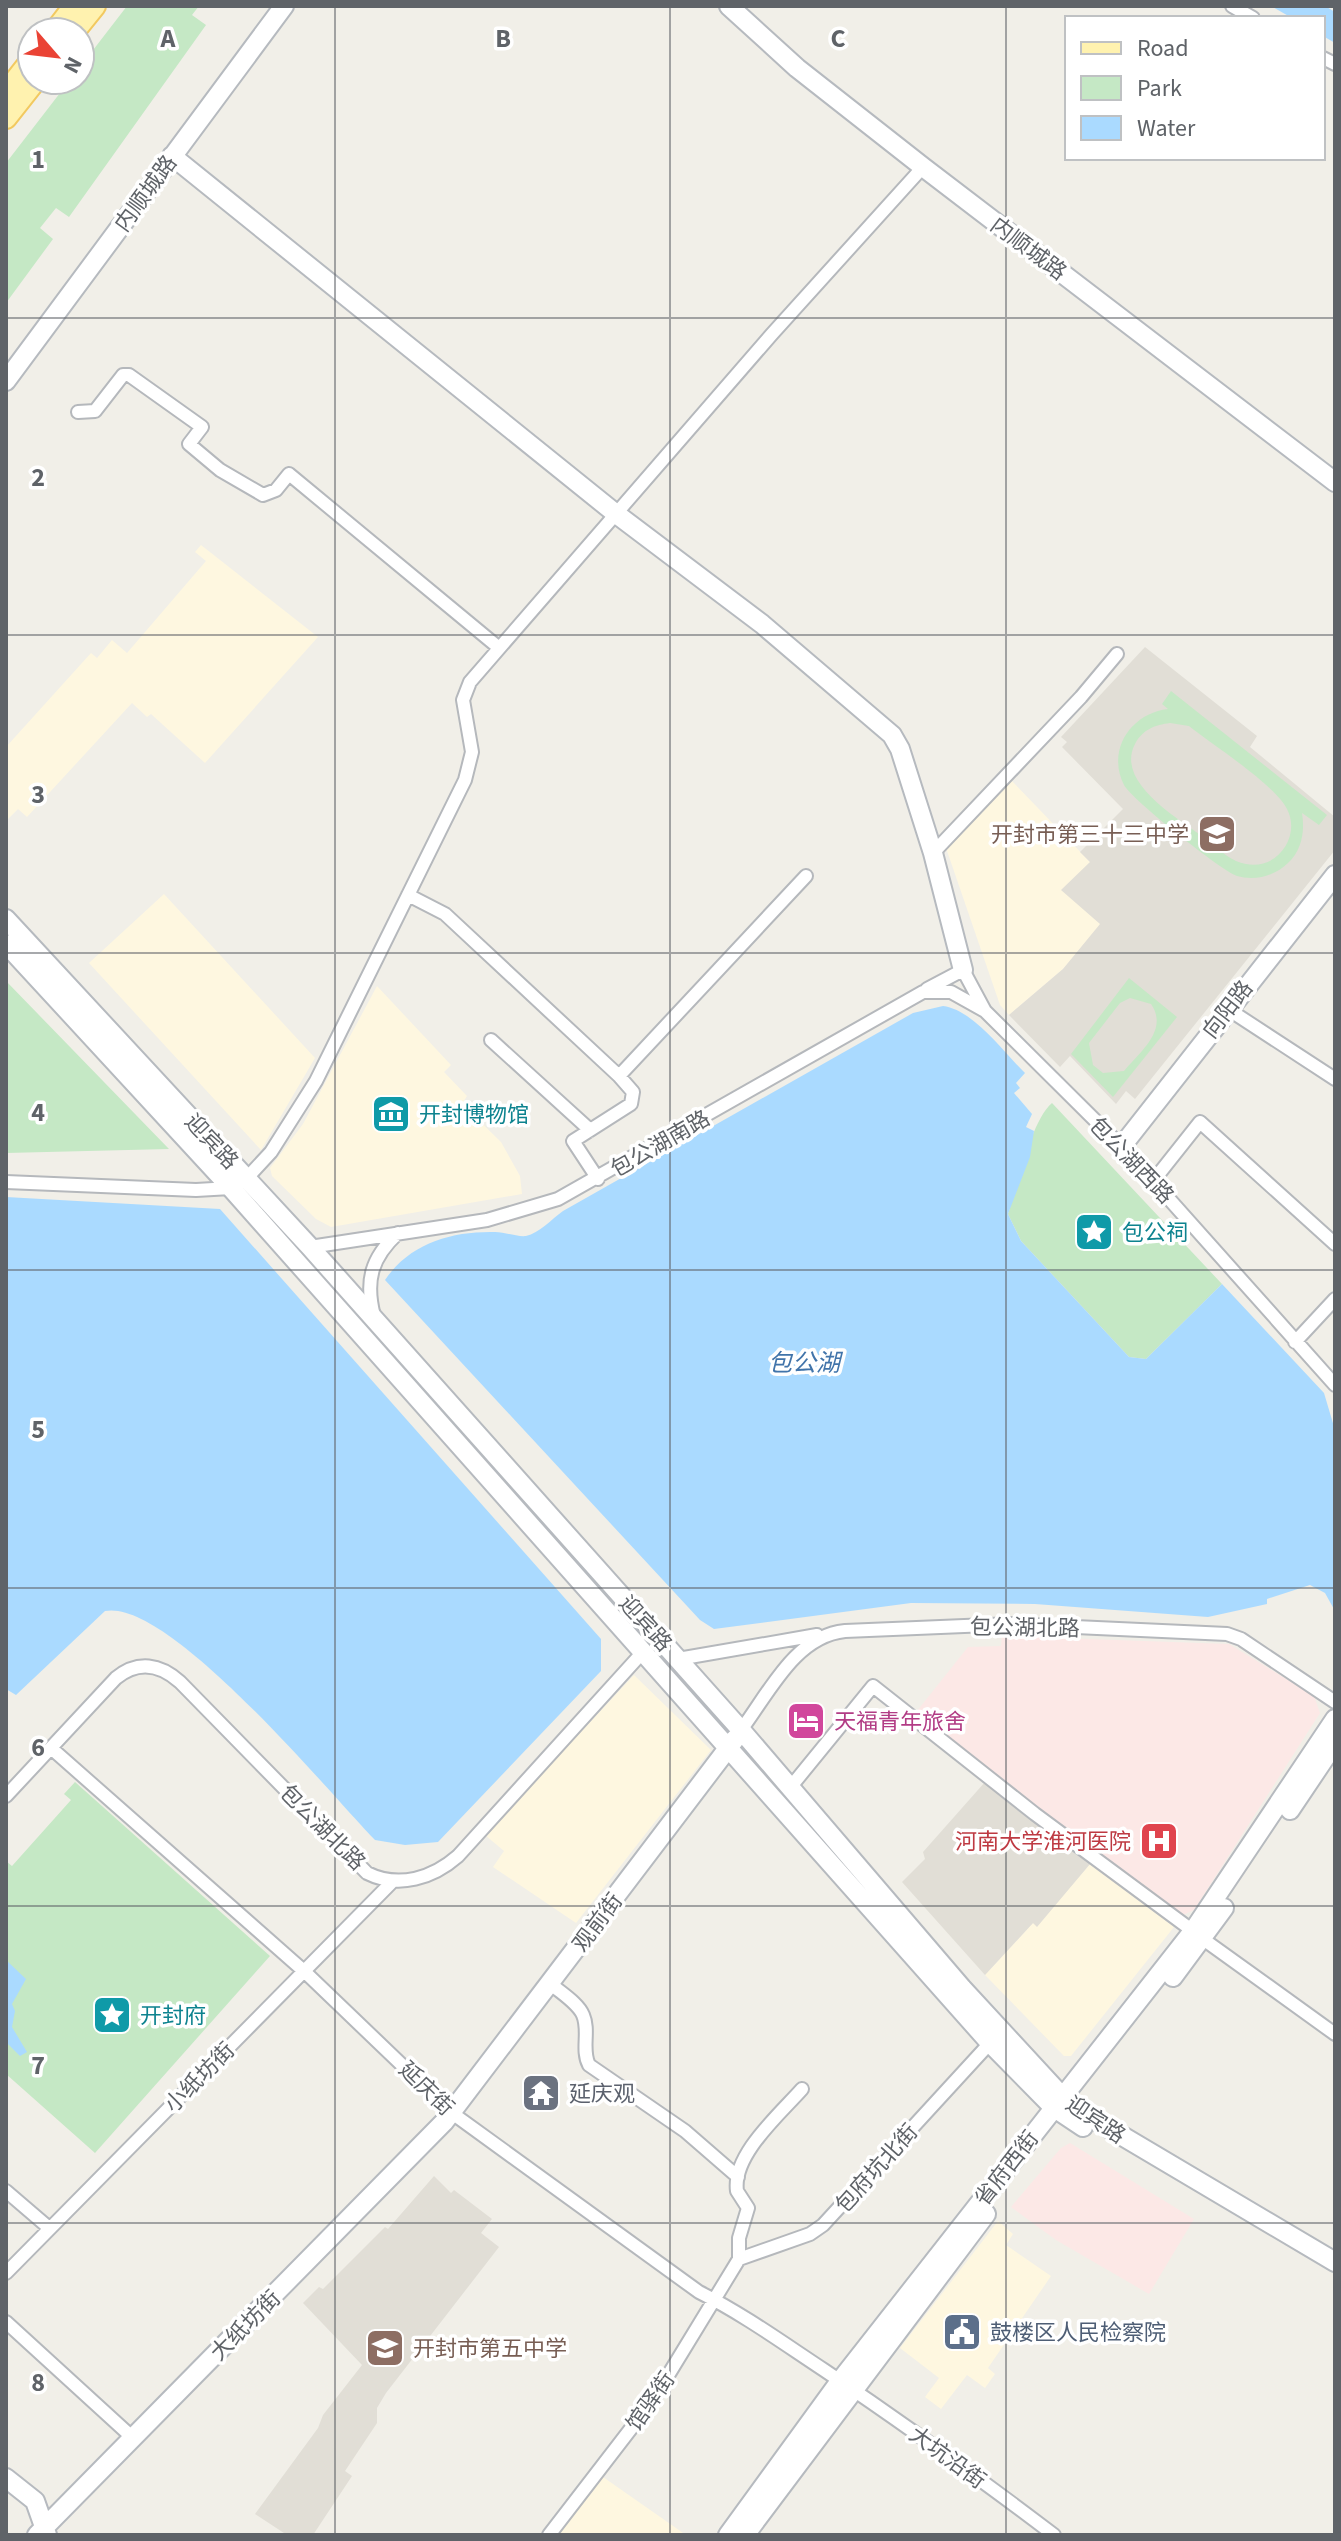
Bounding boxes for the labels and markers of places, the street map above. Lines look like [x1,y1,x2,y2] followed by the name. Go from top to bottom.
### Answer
[1196,813,1238,855] school or university icon: 开封市第三十三中学
[991,819,1189,851] place label: 开封市第三十三中学
[370,1093,412,1135] museum icon: 开封博物馆
[419,1099,529,1131] place label: 开封博物馆
[1073,1211,1115,1253] place icon: 包公祠
[1122,1217,1188,1249] place label: 包公祠
[785,1700,827,1742] hotel icon: 天福青年旅舍
[834,1706,966,1738] place label: 天福青年旅舍
[1138,1820,1180,1862] hospital icon: 河南大学淮河医院
[955,1826,1131,1858] place label: 河南大学淮河医院
[91,1994,133,2036] place icon: 开封府
[140,2000,206,2032] place label: 开封府
[520,2072,562,2114] temple icon: 延庆观
[569,2078,635,2110] place label: 延庆观
[941,2311,983,2353] public building icon: 鼓楼区人民检察院
[990,2317,1166,2349] place label: 鼓楼区人民检察院
[364,2327,406,2369] school or university icon: 开封市第五中学
[413,2333,567,2365] place label: 开封市第五中学

